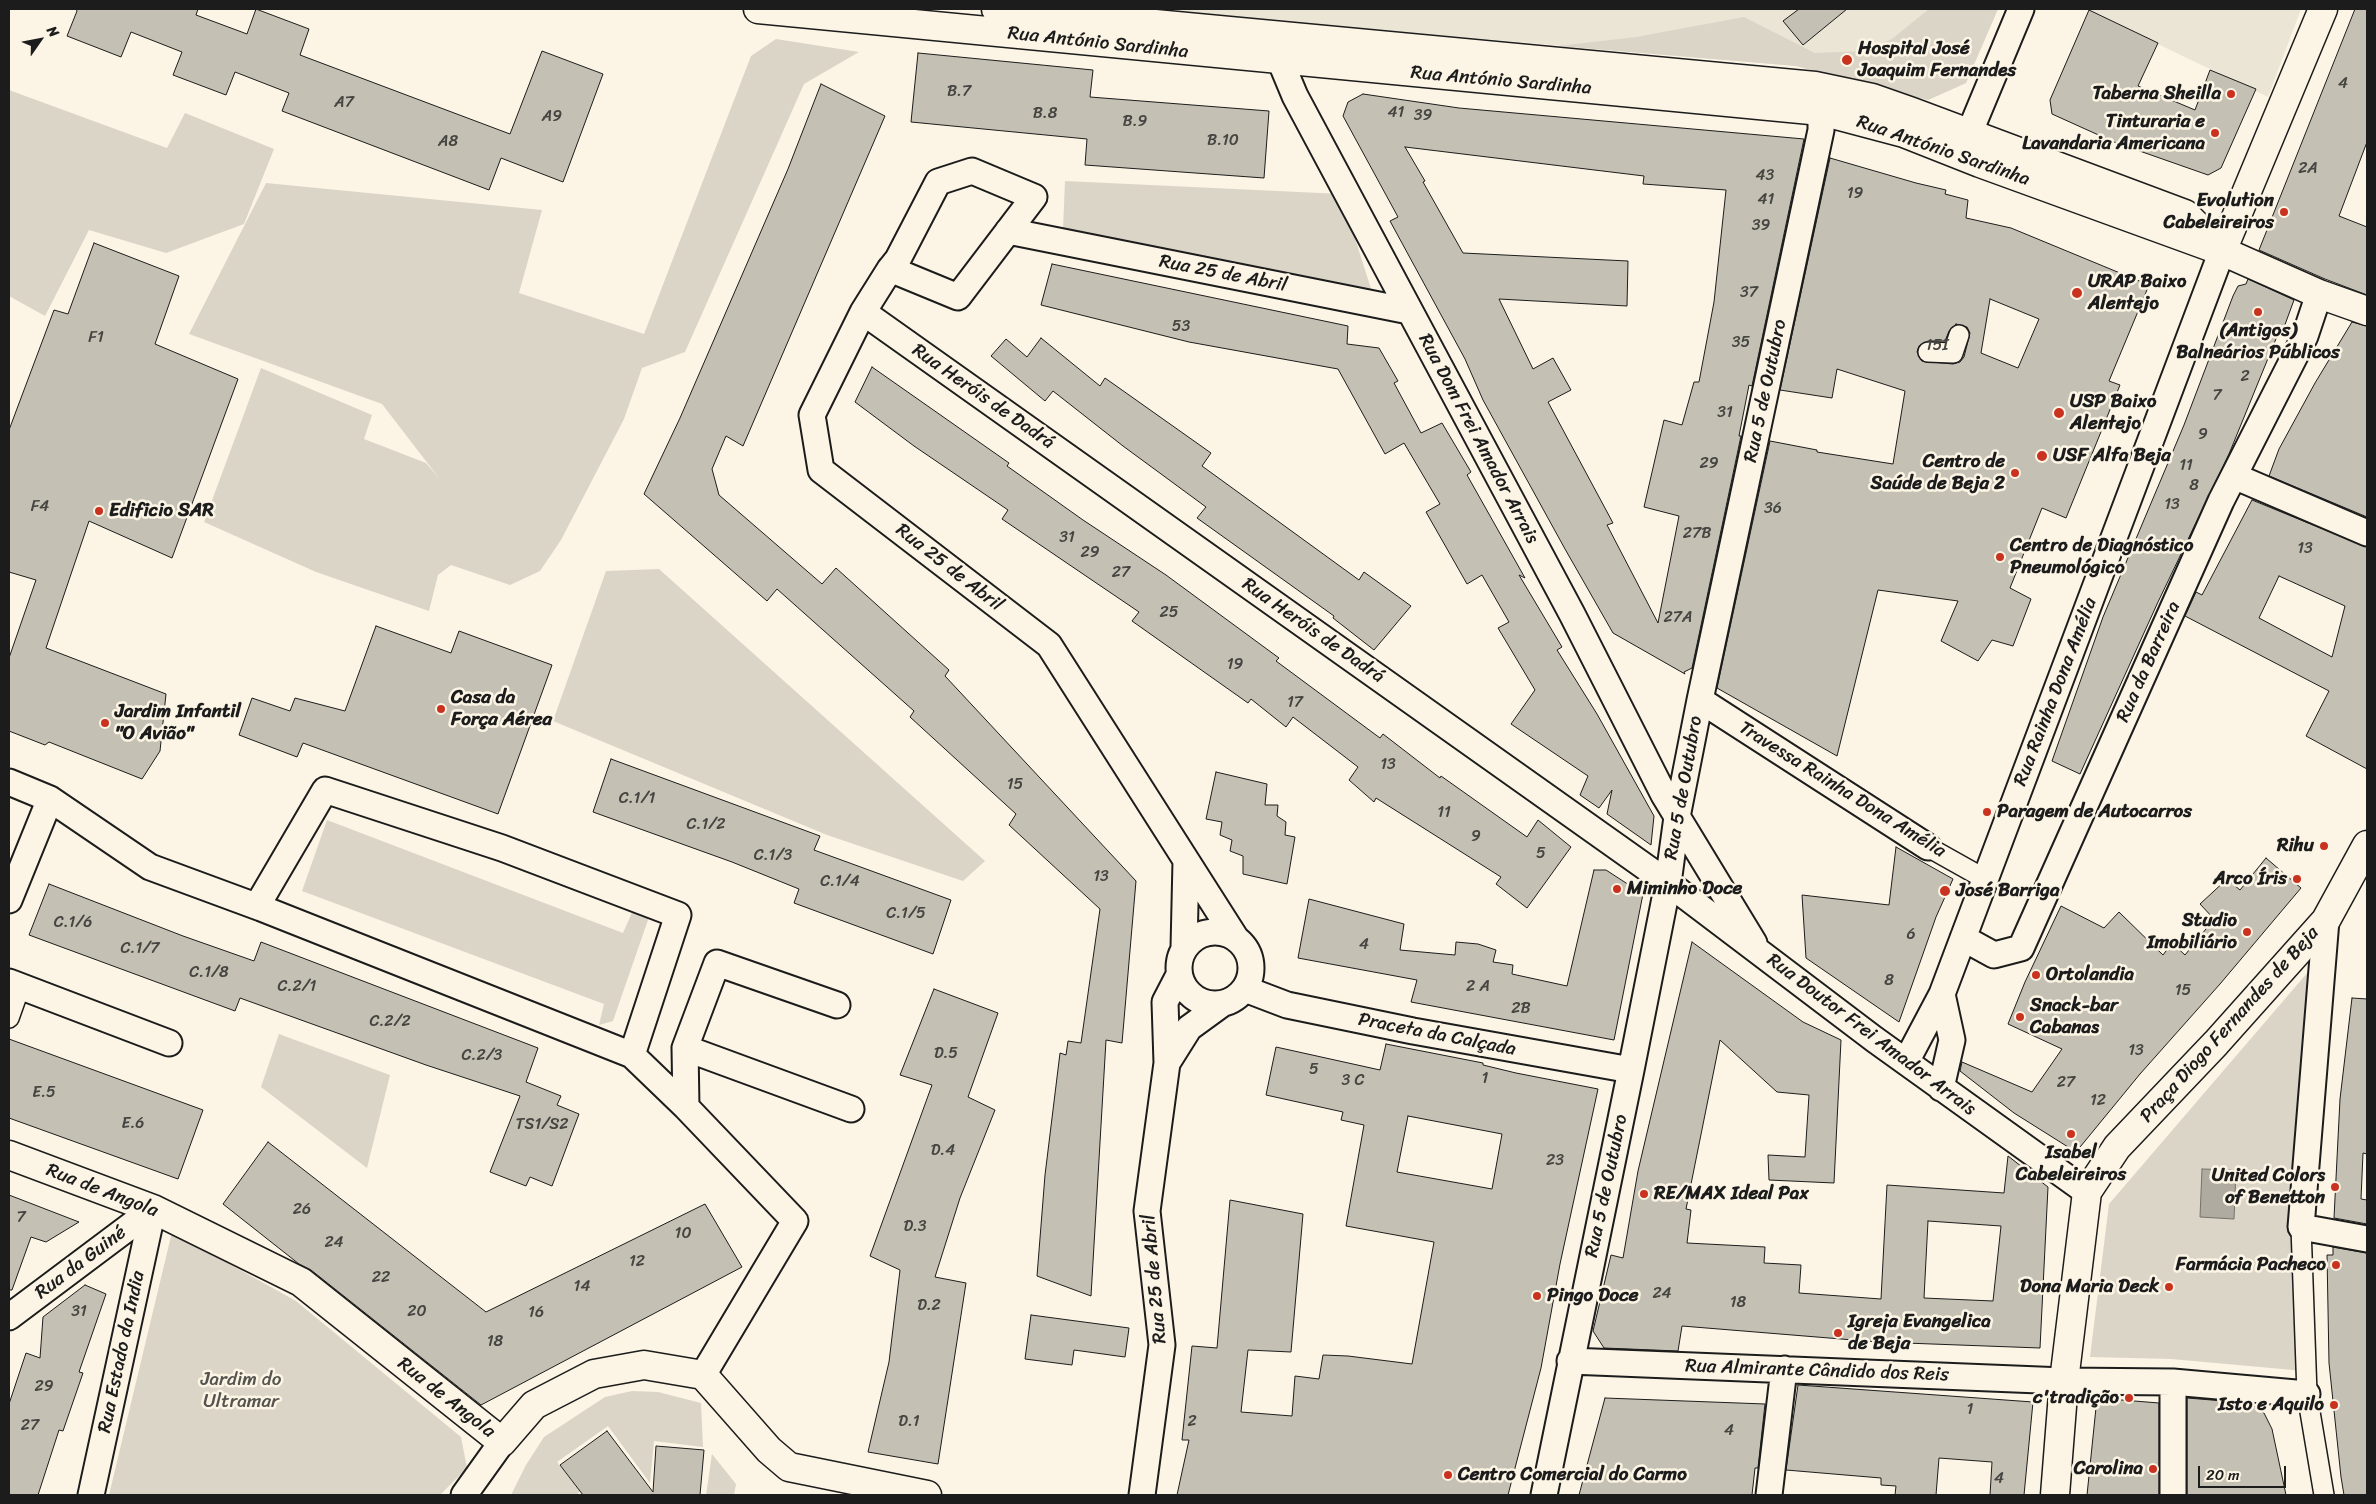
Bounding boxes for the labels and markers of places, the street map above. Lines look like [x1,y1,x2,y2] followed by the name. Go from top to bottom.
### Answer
[1858,38,2016,82] place label: Hospital José Joaquim Fernandes
[1840,53,1854,67] marker: Hospital José Joaquim Fernandes
[2093,83,2221,105] place label: Taberna Sheilla
[2225,88,2237,100] marker: Taberna Sheilla
[2022,111,2205,155] place label: Tinturaria e Lavandaria Americana
[2209,127,2221,139] marker: Tinturaria e Lavandaria Americana
[2164,190,2274,234] place label: Evolution Cabeleireiros
[2278,206,2290,218] marker: Evolution Cabeleireiros
[2088,271,2186,315] place label: URAP Baixo Alentejo
[2070,286,2084,300] marker: URAP Baixo Alentejo
[2252,306,2264,318] marker: (Antigos) Balneários Públicos
[2176,320,2340,364] place label: (Antigos) Balneários Públicos
[2070,391,2156,435] place label: USP Baixo Alentejo
[2052,406,2066,420] marker: USP Baixo Alentejo
[2053,445,2171,467] place label: USF Alfa Beja
[2035,449,2049,463] marker: USF Alfa Beja
[1871,451,2005,495] place label: Centro de Saúde de Beja 2
[2009,467,2021,479] marker: Centro de Saúde de Beja 2
[109,500,214,522] place label: Edificio SAR
[93,505,105,517] marker: Edificio SAR
[2010,535,2193,579] place label: Centro de Diagnóstico Pneumológico
[1994,551,2006,563] marker: Centro de Diagnóstico Pneumológico
[451,687,552,731] place label: Casa da Força Aérea
[115,701,241,745] place label: Jardim Infantil "O Avião"
[435,703,447,715] marker: Casa da Força Aérea
[99,717,111,729] marker: Jardim Infantil "O Avião"
[1997,801,2192,823] place label: Paragem de Autocarros
[1981,806,1993,818] marker: Paragem de Autocarros
[2277,835,2314,857] place label: Rihu
[2318,840,2330,852] marker: Rihu
[2213,868,2287,890] place label: Arco Íris
[2291,873,2303,885] marker: Arco Íris
[1627,878,1742,900] place label: Miminho Doce
[1956,880,2059,902] place label: José Barriga
[1611,883,1623,895] marker: Miminho Doce
[1938,884,1952,898] marker: José Barriga
[2147,910,2237,954] place label: Studio Imobiliário
[2241,926,2253,938] marker: Studio Imobiliário
[2046,964,2134,986] place label: Ortolandia
[2030,969,2042,981] marker: Ortolandia
[2030,995,2118,1039] place label: Snack-bar Cabanas
[2014,1011,2026,1023] marker: Snack-bar Cabanas
[2065,1128,2077,1140] marker: Isabel Cabeleireiros
[2016,1142,2126,1186] place label: Isabel Cabeleireiros
[2212,1165,2325,1209] place label: United Colors of Benetton
[2329,1181,2341,1193] marker: United Colors of Benetton
[1654,1183,1809,1205] place label: RE/MAX Ideal Pax
[1638,1188,1650,1200] marker: RE/MAX Ideal Pax
[2176,1254,2326,1276] place label: Farmácia Pacheco
[2330,1259,2342,1271] marker: Farmácia Pacheco
[2020,1276,2159,1298] place label: Dona Maria Deck
[2163,1281,2175,1293] marker: Dona Maria Deck
[1547,1285,1638,1307] place label: Pingo Doce
[1531,1290,1543,1302] marker: Pingo Doce
[1848,1311,1991,1355] place label: Igreja Evangelica de Beja
[1832,1327,1844,1339] marker: Igreja Evangelica de Beja
[2033,1387,2119,1409] place label: c'tradição
[2123,1392,2135,1404] marker: c'tradição
[2218,1394,2324,1416] place label: Isto e Aquilo
[2328,1399,2340,1411] marker: Isto e Aquilo
[2074,1458,2143,1480] place label: Carolina
[2147,1463,2159,1475] marker: Carolina
[1458,1464,1687,1486] place label: Centro Comercial do Carmo
[1442,1469,1454,1481] marker: Centro Comercial do Carmo

